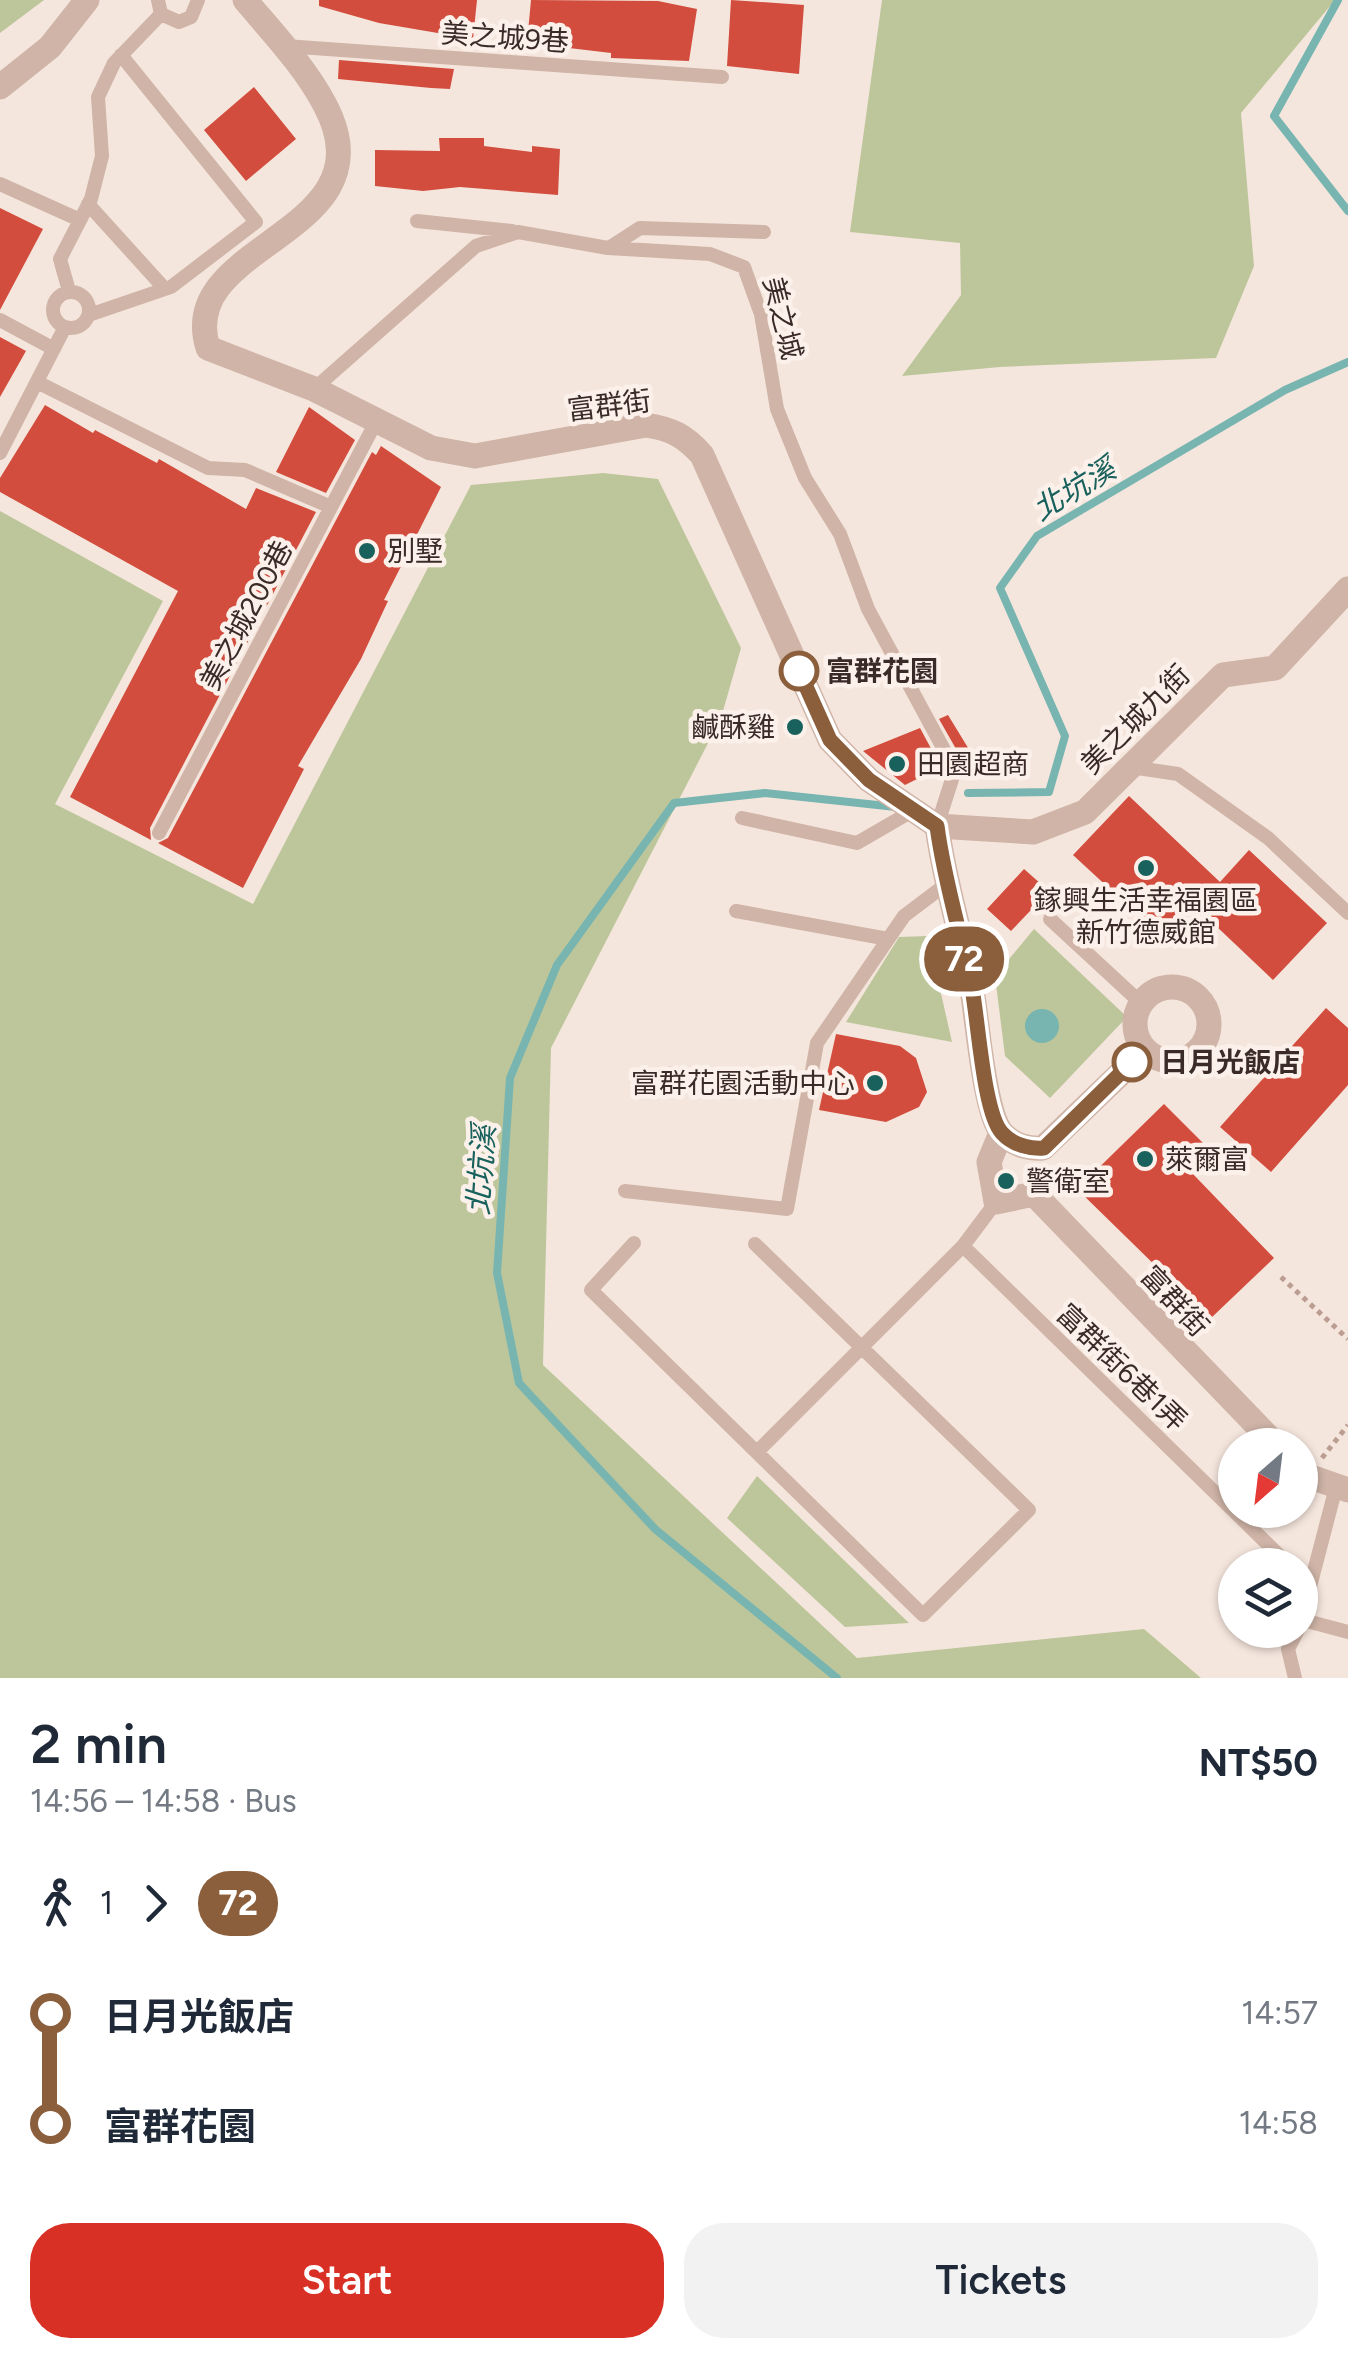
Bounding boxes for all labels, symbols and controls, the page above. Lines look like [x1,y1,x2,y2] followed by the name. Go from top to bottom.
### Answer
[440,16,570,58] street label: 美之城9巷
[756,273,810,363] street label: 美之城
[565,383,653,427] street label: 富群街
[1026,448,1126,528] water label: 北坑溪
[387,534,443,568] place label: 別墅
[193,535,299,695] street label: 美之城200巷
[356,540,378,562] marker: 別墅
[780,652,818,690] marker: 富群花園
[826,654,938,688] place label: 富群花園
[1073,657,1197,781] street label: 美之城九街
[691,710,775,744] place label: 鹹酥雞
[784,716,806,738] marker: 鹹酥雞
[917,747,1029,781] place label: 田園超商
[886,753,908,775] marker: 田園超商
[1135,857,1157,879] marker: 鎵興生活幸福園區 新竹德威館
[1034,883,1258,949] place label: 鎵興生活幸福園區 新竹德威館
[919,926,1009,992] line badge: 72
[944,938,984,980] text: 72
[1113,1043,1151,1081] marker: 日月光飯店
[1160,1045,1300,1079] place label: 日月光飯店
[631,1066,855,1100] place label: 富群花園活動中心
[864,1072,886,1094] marker: 富群花園活動中心
[459,1120,503,1216] water label: 北坑溪
[1165,1142,1249,1176] place label: 萊爾富
[1134,1148,1156,1170] marker: 萊爾富
[1026,1164,1110,1198] place label: 警衛室
[995,1170,1017,1192] marker: 警衛室
[1134,1259,1216,1343] street label: 富群街
[1050,1297,1194,1437] street label: 富群街6巷1弄
[1218,1428,1318,1528] north arrow
[1218,1428,1318,1648] map controls
[1218,1548,1318,1648] button: layers
[30,1711,167,1777] text: 2 min
[1199,1740,1318,1786] text: NT$50
[30,1782,297,1820] text: 14:56 – 14:58 · Bus
[30,1876,85,1931] icon: walk
[128,1876,183,1931] icon: forward
[218,1882,258,1924] text: 72
[100,1884,113,1922] text: 1
[104,1994,294,2040] text: 日月光飯店
[1241,1994,1318,2032] text: 14:57
[104,2104,256,2150] text: 富群花園
[1239,2104,1318,2142] text: 14:58
[30,2223,664,2338] button: Start
[684,2223,1318,2338] button: Tickets

